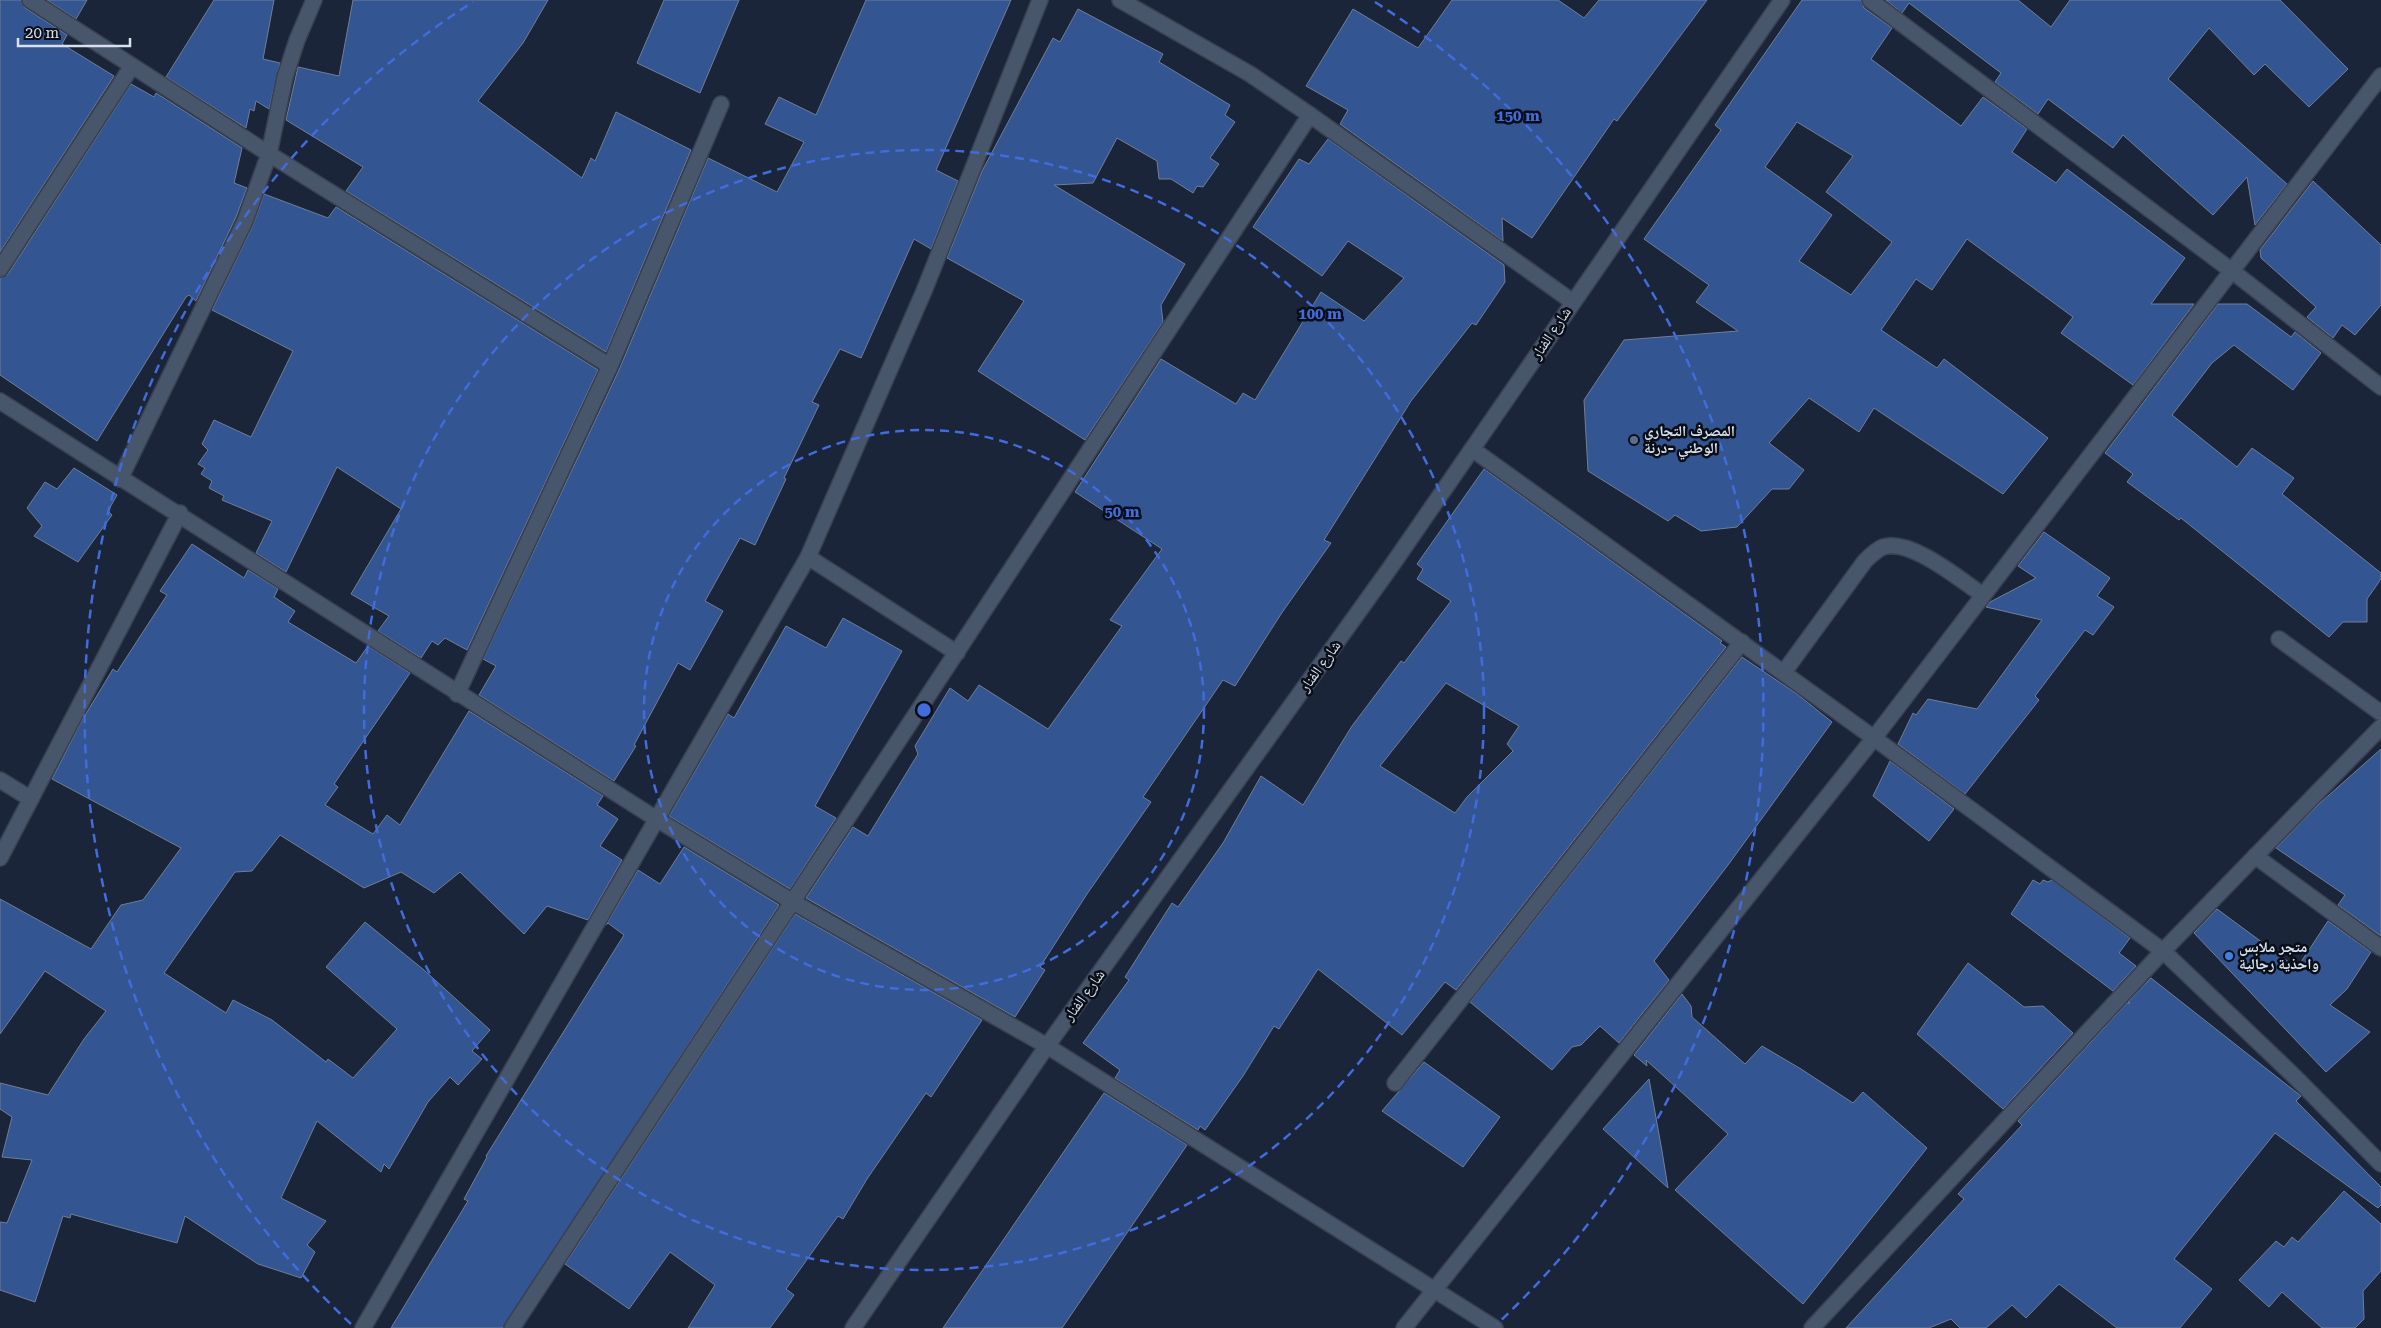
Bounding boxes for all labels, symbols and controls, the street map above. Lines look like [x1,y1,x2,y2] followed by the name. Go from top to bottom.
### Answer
[18,15,130,47] scale bar
[25,24,60,42] text: 20 m
[1496,107,1540,125] text: 150 m
[1527,303,1576,364] street label: شارع الفنار
[1298,305,1342,323] text: 100 m
[1644,422,1735,460] place label: المصرف التجاري الوطني -درنة
[1628,434,1640,446] marker: المصرف التجاري الوطني -درنة
[1104,503,1140,521] text: 50 m
[1295,637,1345,696] street label: شارع الفنار
[915,701,933,719] centre of rings
[2239,938,2319,973] place label: متجر ملابس واحذية رجالية
[2223,950,2235,962] marker: متجر ملابس واحذية رجالية
[1059,966,1109,1025] street label: شارع الفنار

